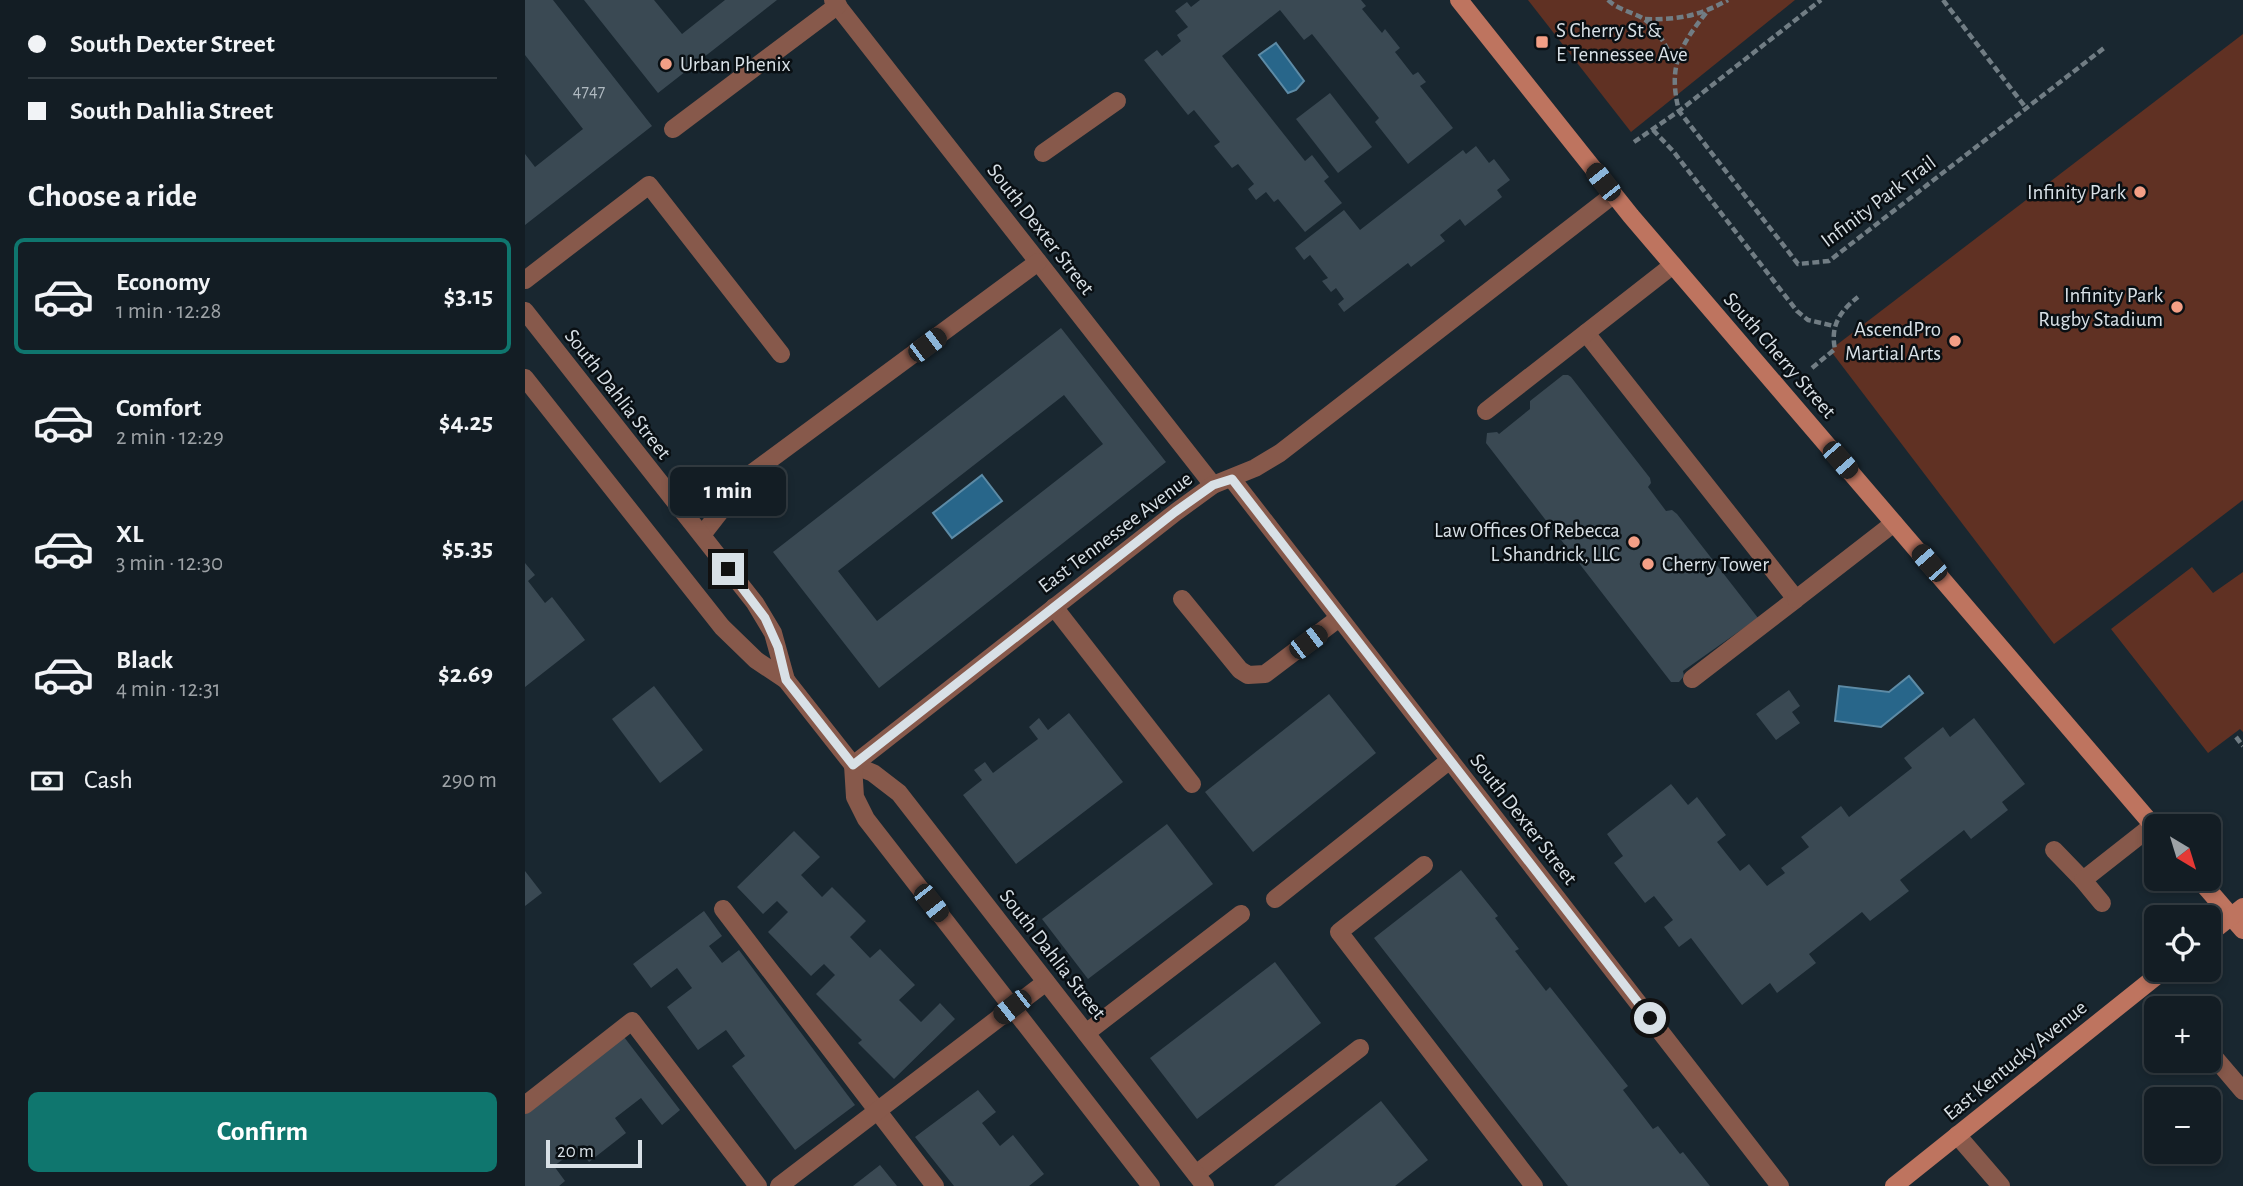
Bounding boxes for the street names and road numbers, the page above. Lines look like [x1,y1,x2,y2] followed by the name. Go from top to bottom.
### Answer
[1817,152,1940,251] street label: Infinity Park Trail
[983,160,1098,299] street label: South Dexter Street
[1720,289,1840,422] street label: South Cherry Street
[560,325,675,464] street label: South Dahlia Street
[1034,468,1196,597] street label: East Tennessee Avenue
[1466,750,1581,889] street label: South Dexter Street
[995,885,1110,1024] street label: South Dahlia Street
[1940,996,2091,1124] street label: East Kentucky Avenue

